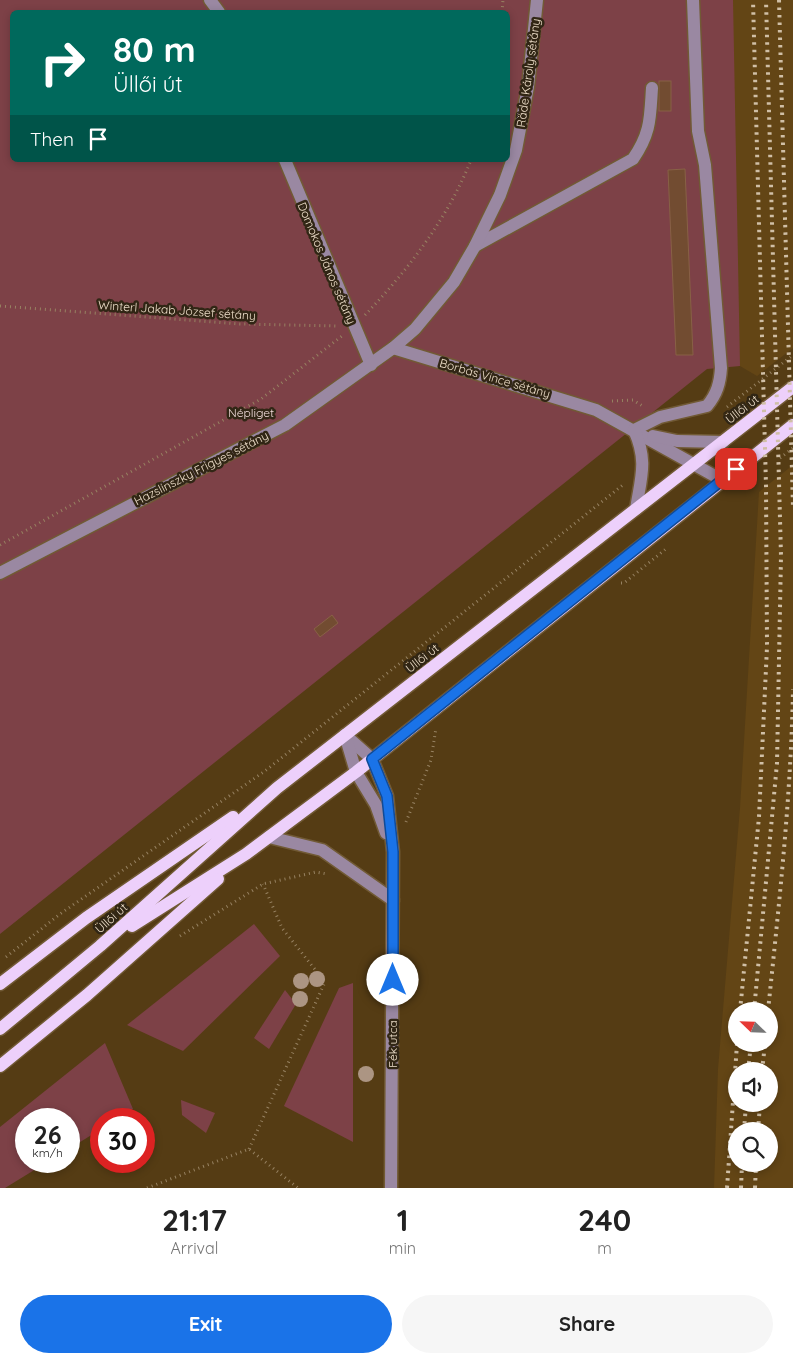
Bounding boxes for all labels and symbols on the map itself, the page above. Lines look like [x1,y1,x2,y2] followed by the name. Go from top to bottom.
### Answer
[513,18,543,128] street label: Räde Károly sétány
[294,200,360,326] street label: Domokos János sétány
[98,297,256,323] street label: Winterl Jakab József sétány
[438,355,552,401] street label: Borbás Vince sétány
[722,391,762,427] street label: Üllői út
[228,405,274,420] park label: Népliget
[131,428,271,508] street label: Hazslinszky Frigyes sétány
[715,448,757,490] pin
[402,640,442,676] street label: Üllői út
[92,900,130,936] street label: Üllői út
[366,953,418,1005] position arrow
[728,1002,778,1052] north arrow
[385,1020,400,1068] street label: Fék utca
[90,1108,155,1173] speed limit sign: 30

